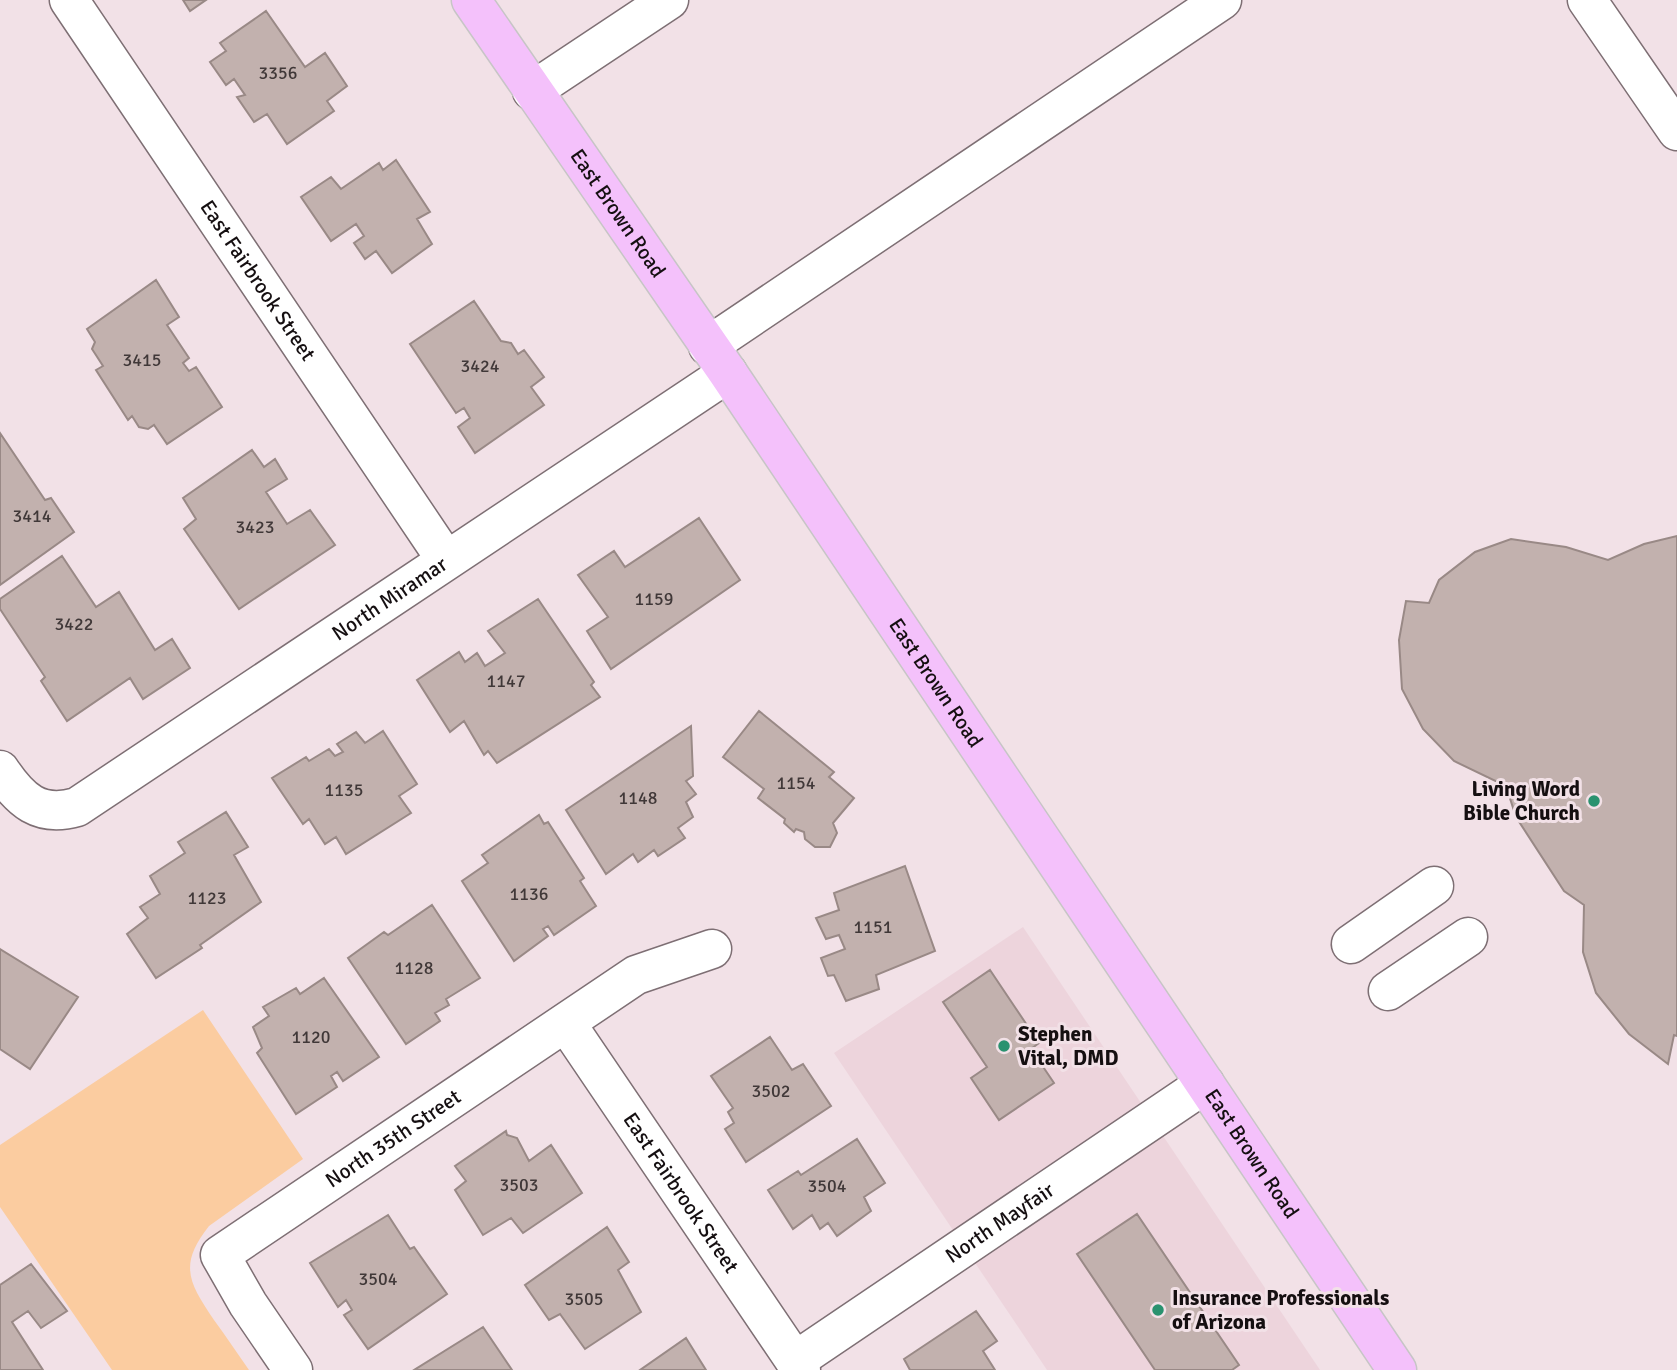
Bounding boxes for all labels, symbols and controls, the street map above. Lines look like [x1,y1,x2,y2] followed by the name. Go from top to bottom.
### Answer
[259,62,297,84] house number: 3356
[565,144,671,283] street label: East Brown Road
[194,195,321,366] street label: East Fairbrook Street
[123,349,161,371] house number: 3415
[461,355,500,377] house number: 3424
[13,505,52,527] house number: 3414
[236,516,274,538] house number: 3423
[327,551,452,646] street label: North Miramar
[635,588,673,610] house number: 1159
[55,613,93,635] house number: 3422
[883,613,989,752] street label: East Brown Road
[487,670,525,692] house number: 1147
[777,772,816,794] house number: 1154
[1463,776,1580,826] place label: Living Word Bible Church
[325,779,363,801] house number: 1135
[619,787,657,809] house number: 1148
[1586,793,1602,809] marker: Living Word Bible Church
[510,883,548,905] house number: 1136
[188,887,226,909] house number: 1123
[854,916,892,938] house number: 1151
[395,957,433,979] house number: 1128
[1018,1021,1118,1071] place label: Stephen Vital, DMD
[292,1026,330,1048] house number: 1120
[996,1038,1012,1054] marker: Stephen Vital, DMD
[752,1080,790,1102] house number: 3502
[320,1084,466,1193] street label: North 35th Street
[1199,1084,1304,1223] street label: East Brown Road
[617,1108,744,1278] street label: East Fairbrook Street
[500,1174,538,1196] house number: 3503
[808,1175,847,1197] house number: 3504
[940,1177,1059,1269] street label: North Mayfair
[359,1268,398,1290] house number: 3504
[1172,1285,1389,1335] place label: Insurance Professionals of Arizona
[565,1288,603,1310] house number: 3505
[1150,1302,1166,1318] marker: Insurance Professionals of Arizona

